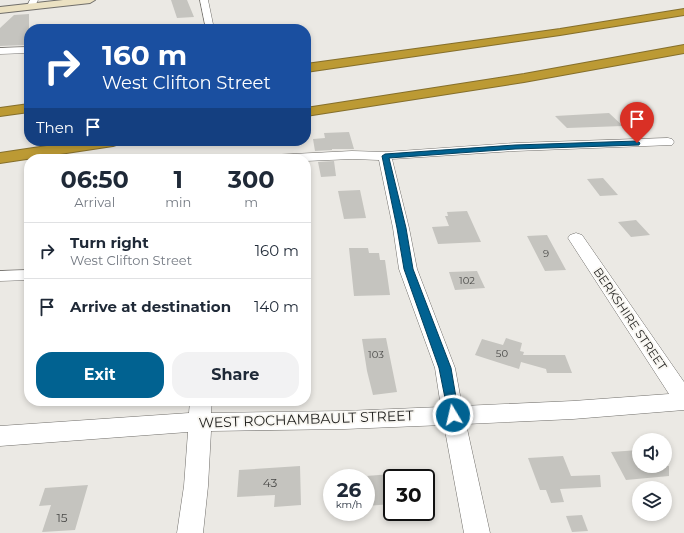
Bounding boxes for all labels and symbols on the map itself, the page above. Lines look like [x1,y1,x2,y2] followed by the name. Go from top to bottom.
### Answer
[620,102,654,143] pin
[543,247,549,260] house number: 9
[591,265,670,373] street label: BERKSHIRE STREET
[459,274,475,287] house number: 102
[496,347,509,360] house number: 50
[368,348,384,361] house number: 103
[432,394,474,436] position arrow
[198,406,414,432] street label: WEST ROCHAMBAULT STREET
[383,469,435,521] speed limit sign: 30
[263,475,277,490] house number: 43
[56,510,68,525] house number: 15

